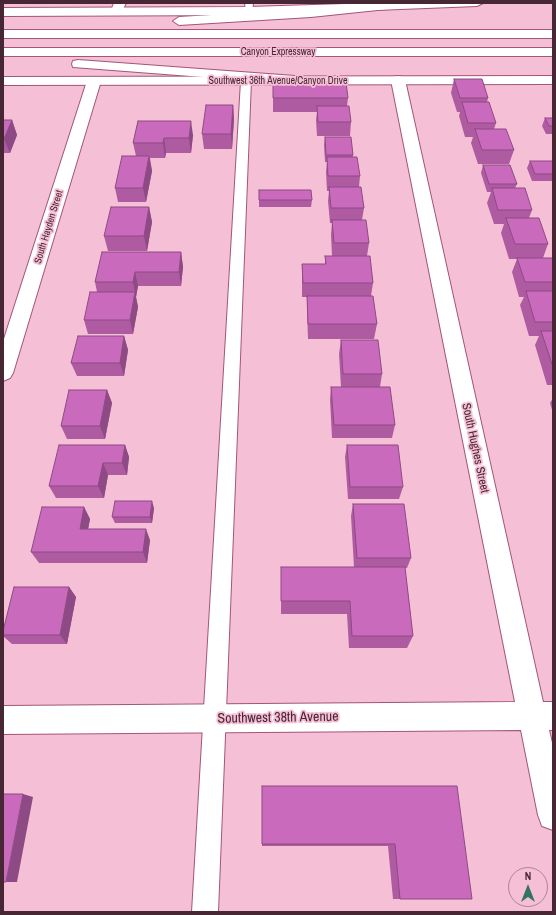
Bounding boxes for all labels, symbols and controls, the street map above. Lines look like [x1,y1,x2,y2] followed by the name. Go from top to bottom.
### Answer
[241,46,315,58] street label: Canyon Expressway
[209,75,347,87] street label: Southwest 36th Avenue/Canyon Drive
[32,189,66,265] street label: South Hayden Street
[458,402,492,494] street label: South Hughes Street
[217,709,339,727] street label: Southwest 38th Avenue
[508,867,548,907] north arrow
[525,869,531,883] text: N

